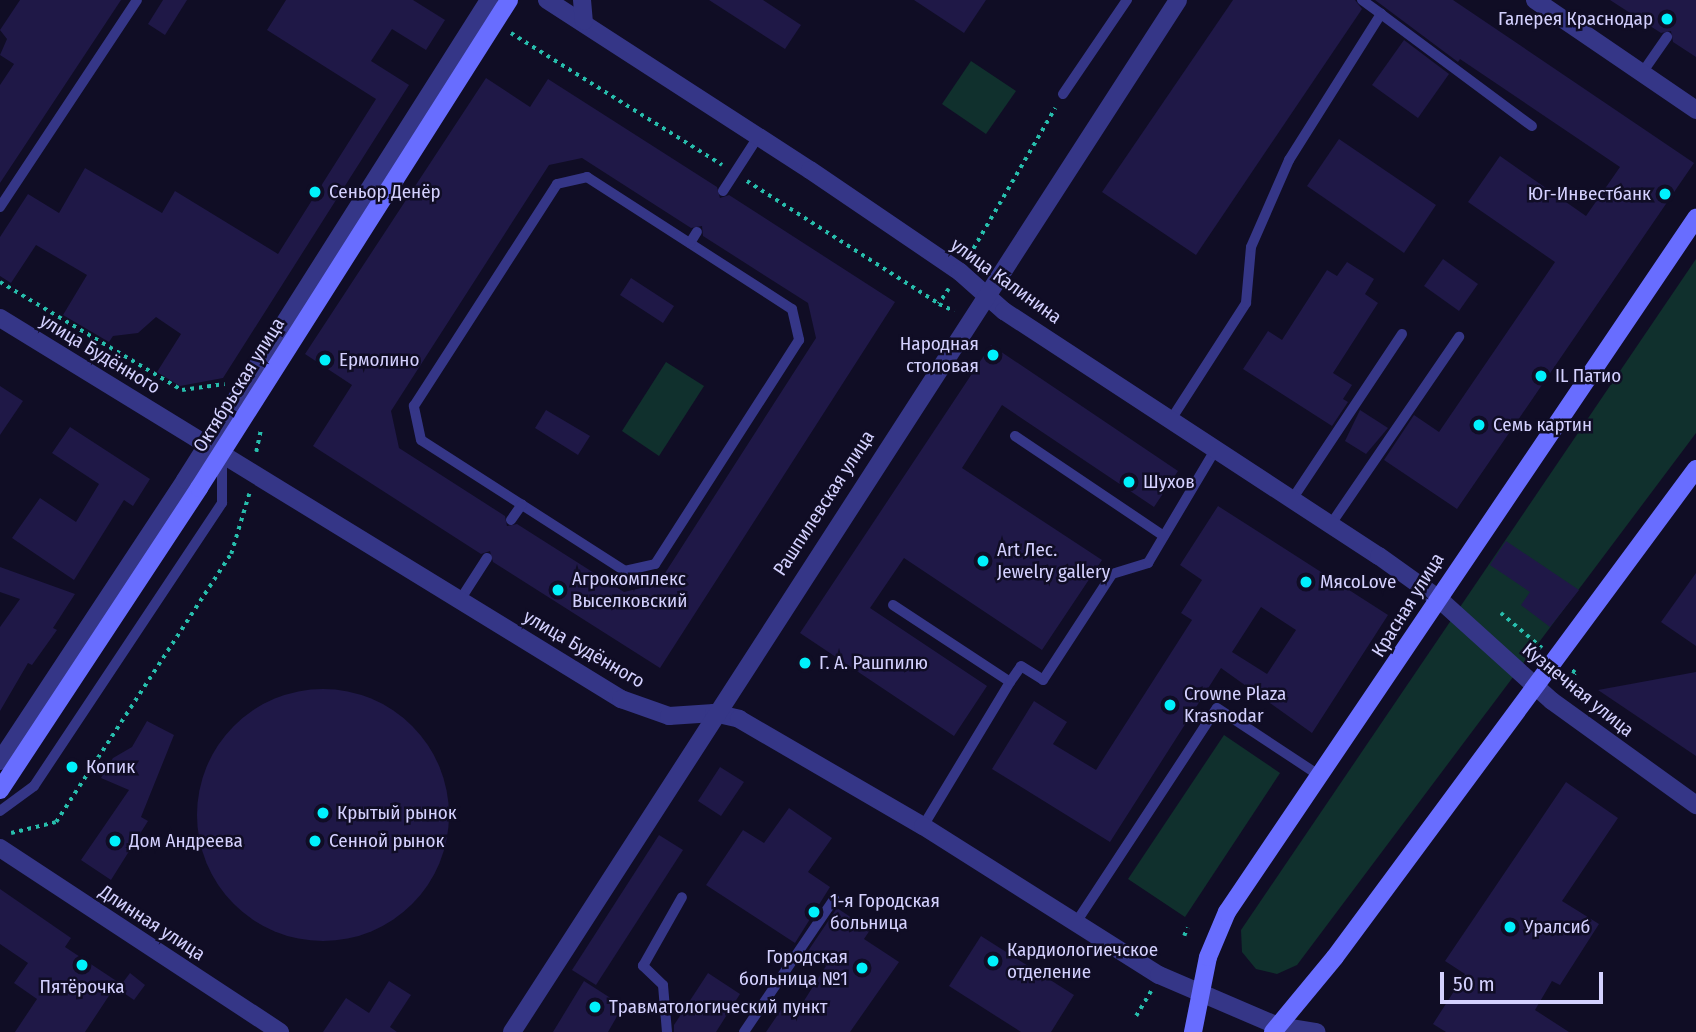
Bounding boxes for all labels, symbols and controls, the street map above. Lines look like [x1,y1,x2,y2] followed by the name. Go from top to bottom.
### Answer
[1498,8,1653,30] place label: Галерея Краснодар
[1659,11,1675,27] marker: Галерея Краснодар
[329,181,441,203] place label: Сеньор Денёр
[1528,183,1651,205] place label: Юг-Инвестбанк
[307,184,323,200] marker: Сеньор Денёр
[1657,186,1673,202] marker: Юг-Инвестбанк
[946,233,1066,329] street label: улица Калинина
[36,309,164,399] street label: улица Будённого
[189,314,289,456] street label: Октябрьская улица
[900,333,979,377] place label: Народная столовая
[985,347,1001,363] marker: Народная столовая
[339,349,419,371] place label: Ермолино
[317,352,333,368] marker: Ермолино
[1555,365,1621,387] place label: IL Патио
[1533,368,1549,384] marker: IL Патио
[1493,414,1592,436] place label: Семь картин
[1471,417,1487,433] marker: Семь картин
[769,426,879,580] street label: Рашпилевская улица
[1143,471,1195,493] place label: Шухов
[1121,474,1137,490] marker: Шухов
[997,539,1110,583] place label: Art Лес. Jewelry gallery
[1367,549,1449,661] street label: Красная улица
[975,553,991,569] marker: Art Лес. Jewelry gallery
[572,568,687,612] place label: Агрокомплекс Выселковский
[1320,571,1396,593] place label: МясоLove
[1298,574,1314,590] marker: МясоLove
[550,582,566,598] marker: Агрокомплекс Выселковский
[519,605,649,693] street label: улица Будённого
[1518,638,1638,742] street label: Кузнечная улица
[819,652,928,674] place label: Г. А. Рашпилю
[797,655,813,671] marker: Г. А. Рашпилю
[1184,683,1286,727] place label: Crowne Plaza Krasnodar
[1162,697,1178,713] marker: Crowne Plaza Krasnodar
[86,756,135,778] place label: Копик
[64,759,80,775] marker: Копик
[337,802,457,824] place label: Крытый рынок
[315,805,331,821] marker: Крытый рынок
[129,830,243,852] place label: Дом Андреева
[329,830,444,852] place label: Сенной рынок
[107,833,123,849] marker: Дом Андреева
[307,833,323,849] marker: Сенной рынок
[95,880,209,966] street label: Длинная улица
[830,890,940,934] place label: 1-я Городская больница
[804,902,824,922] marker: 1-я Городская больница
[1524,916,1590,938] place label: Уралсиб
[1502,919,1518,935] marker: Уралсиб
[1007,939,1158,983] place label: Кардиологиечское отделение
[739,946,848,990] place label: Городская больница №1
[985,953,1001,969] marker: Кардиологиечское отделение
[74,957,90,973] marker: Пятёрочка
[1444,958,1607,1002] scale bar
[854,960,870,976] marker: Городская больница №1
[1453,971,1495,997] text: 50 m
[40,976,124,998] place label: Пятёрочка
[609,996,827,1018] place label: Травматологический пункт
[587,999,603,1015] marker: Травматологический пункт

